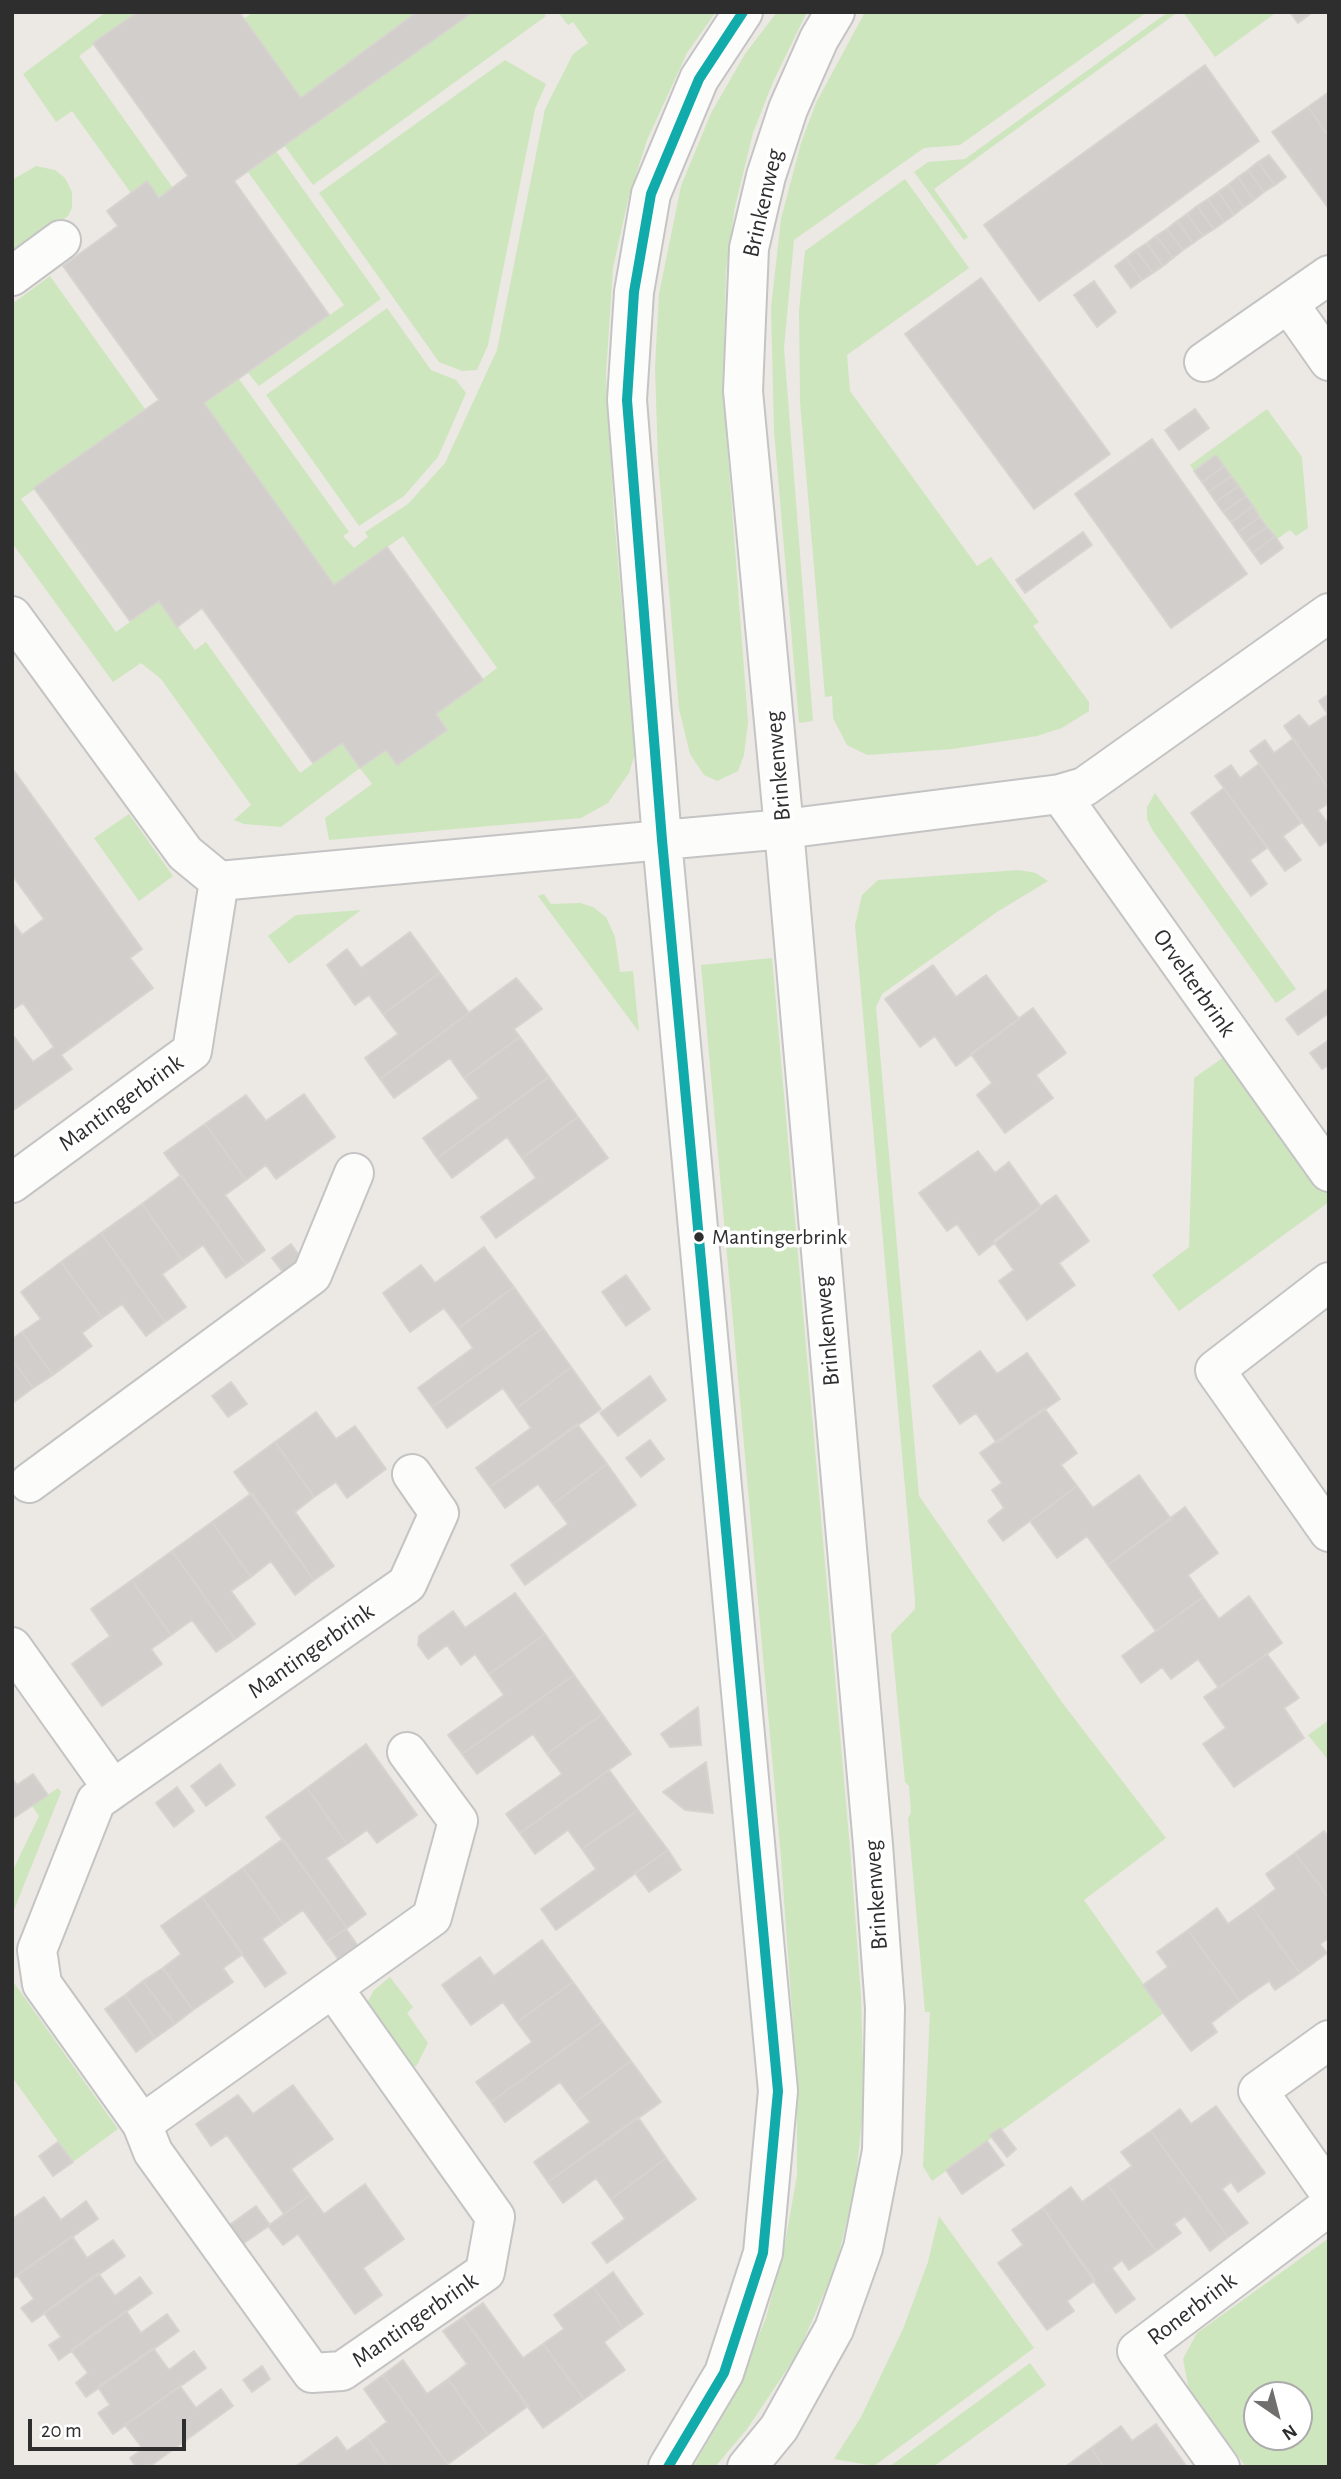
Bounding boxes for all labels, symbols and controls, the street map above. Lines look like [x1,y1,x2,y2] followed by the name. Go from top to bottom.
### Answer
[737,146,789,260] street label: Brinkenweg
[759,710,797,822] street label: Brinkenweg
[1146,923,1242,1043] street label: Orvelterbrink
[53,1048,189,1158] street label: Mantingerbrink
[712,1224,847,1250] place label: Mantingerbrink
[692,1230,706,1244] marker: Mantingerbrink
[808,1275,846,1387] street label: Brinkenweg
[242,1597,380,1705] street label: Mantingerbrink
[858,1839,894,1951] street label: Brinkenweg
[346,2266,484,2374] street label: Mantingerbrink
[1142,2266,1242,2352] street label: Ronerbrink
[1243,2381,1313,2451] north arrow
[32,2406,189,2450] scale bar
[41,2420,82,2441] text: 20 m
[1278,2420,1300,2444] text: N

